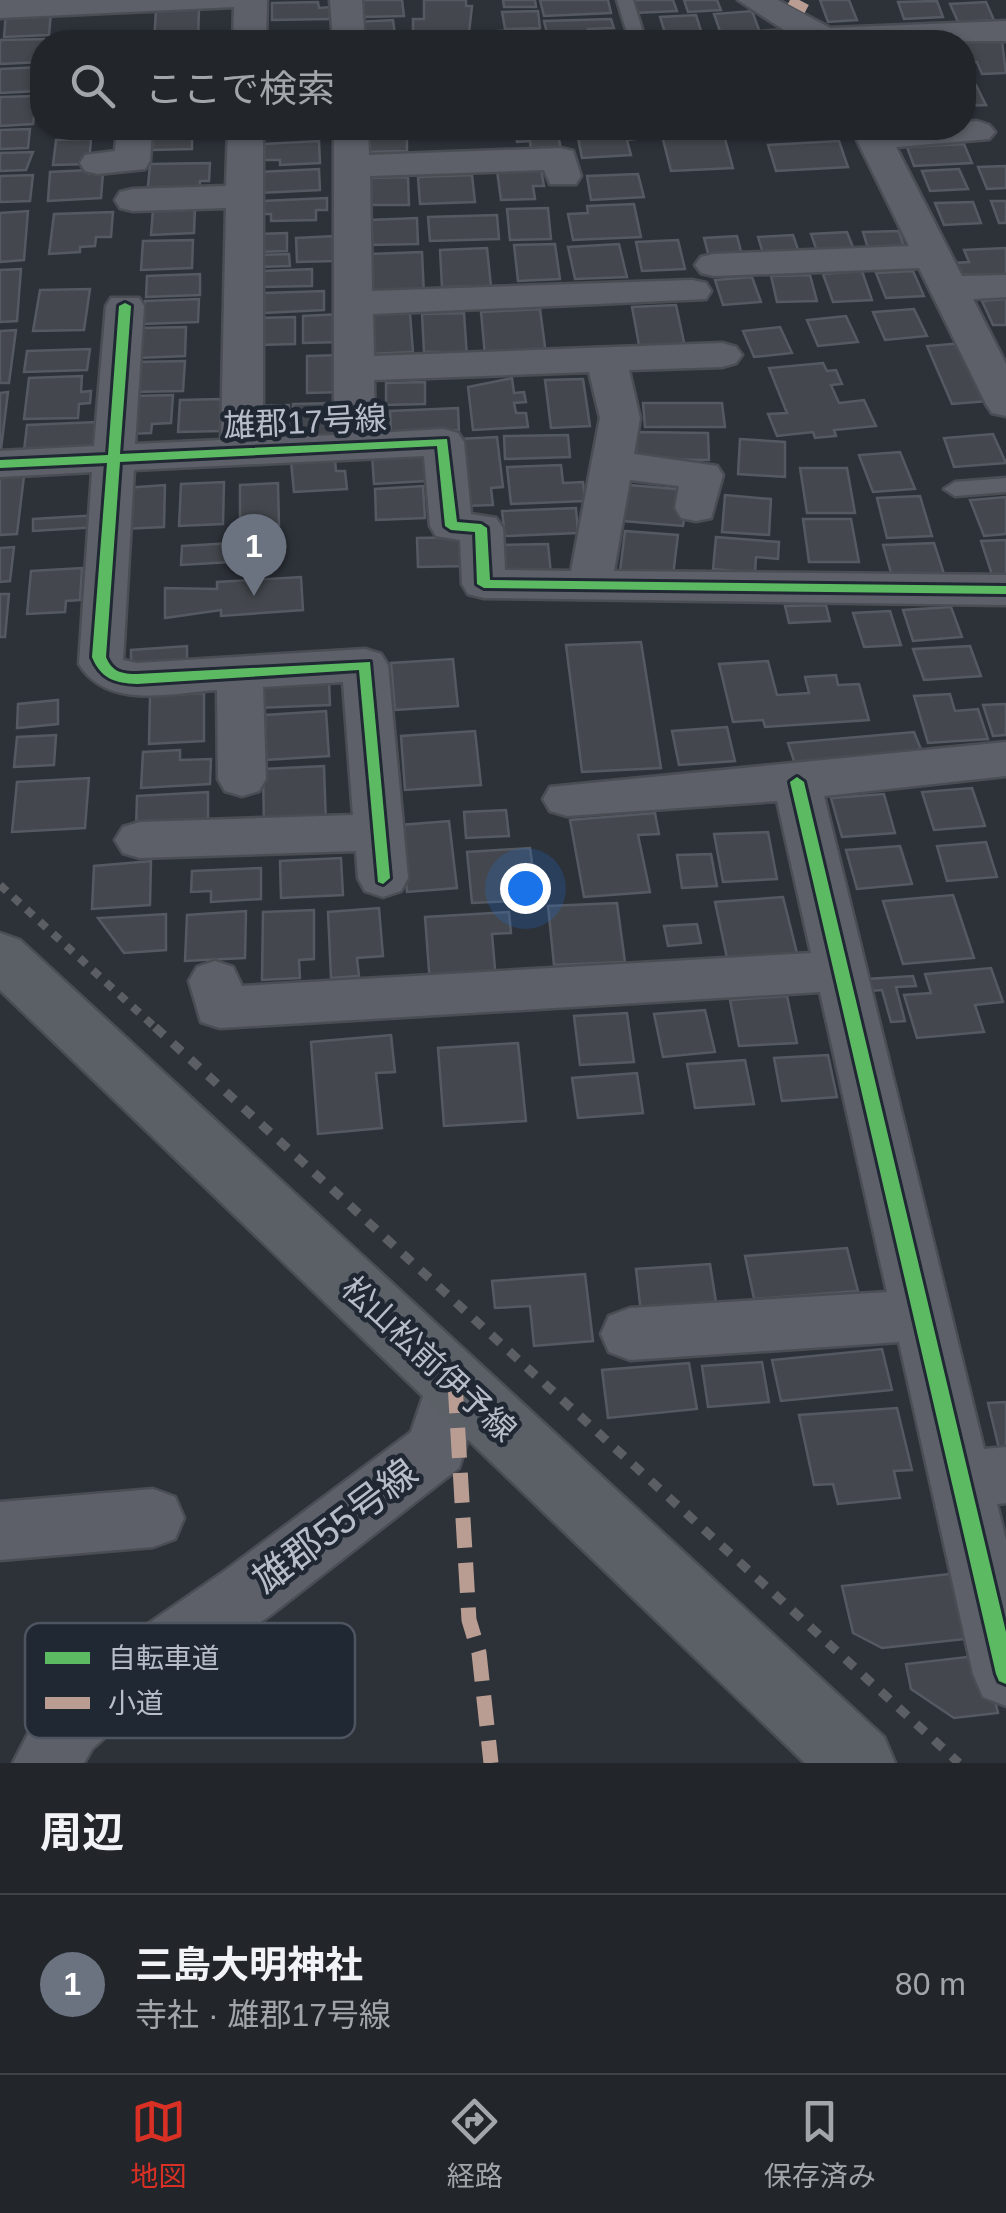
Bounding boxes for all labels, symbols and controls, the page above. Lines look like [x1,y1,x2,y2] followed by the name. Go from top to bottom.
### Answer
[30,30,976,140] search box
[65,58,120,113] icon: search
[145,68,335,110] text: ここで検索
[222,400,388,444] street label: 雄郡17号線
[222,514,286,596] pin: 1
[500,863,551,914] your location
[335,1269,523,1449] street label: 松山松前伊予線
[245,1451,425,1601] street label: 雄郡55号線
[25,1623,355,1738] legend
[108,1643,220,1674] text: 自転車道
[108,1688,164,1719] text: 小道
[40,1809,124,1856] text: 周辺
[135,1944,363,1986] text: 三島大明神社
[64,1966,81,2002] text: 1
[895,1966,966,2002] text: 80 m
[135,1997,391,2033] text: 寺社 · 雄郡17号線
[130,2094,186,2194] tab: 地図
[447,2094,503,2194] tab: 経路
[764,2094,876,2194] tab: 保存済み

